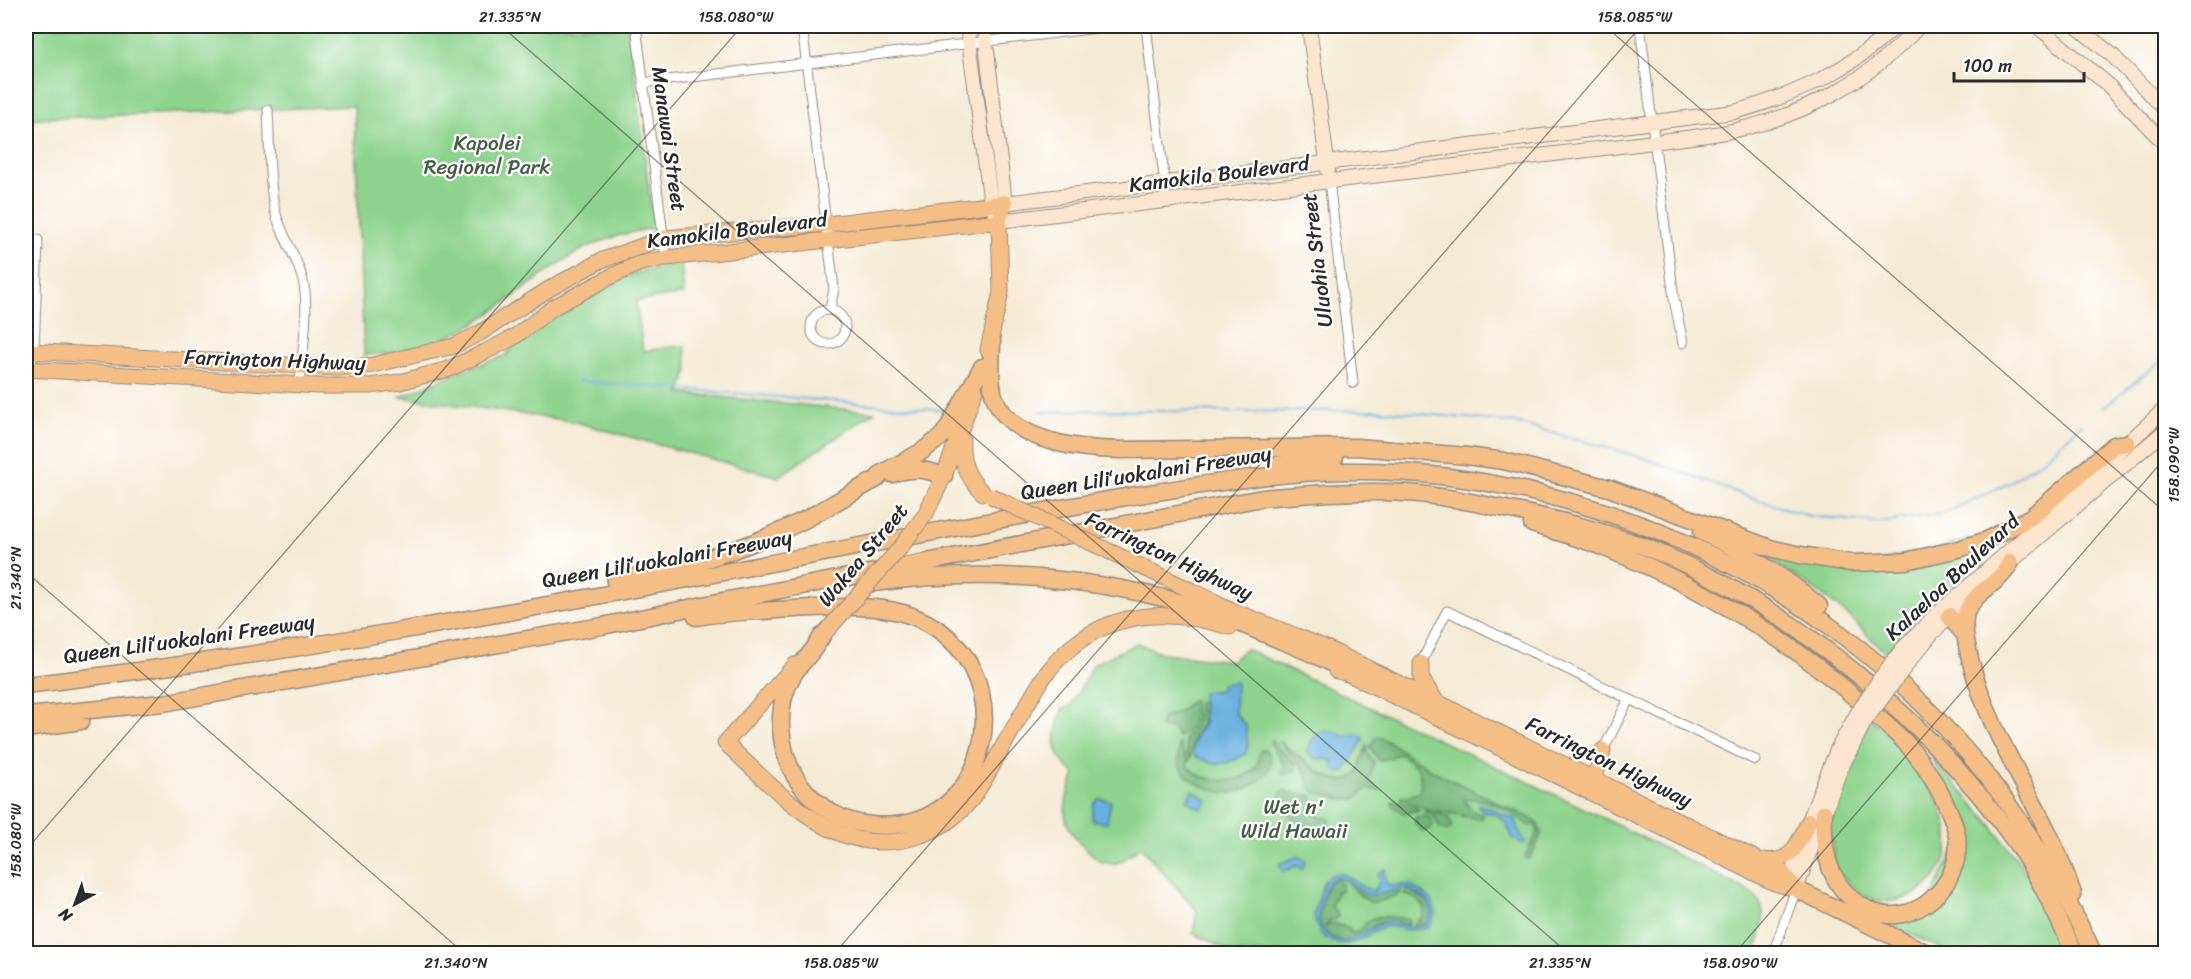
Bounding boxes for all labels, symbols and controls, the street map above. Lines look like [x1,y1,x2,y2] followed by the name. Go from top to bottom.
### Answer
[479,4,542,30] text: 21.335°N
[698,4,774,30] text: 158.080°W
[1598,4,1673,30] text: 158.085°W
[1954,45,2084,83] scale bar
[1963,50,2012,82] text: 100 m
[640,64,698,214] street label: Manawai Street
[424,124,550,186] park label: Kapolei Regional Park
[1127,144,1313,204] street label: Kamokila Boulevard
[1290,191,1344,329] street label: Uluohia Street
[645,200,831,260] street label: Kamokila Boulevard
[184,338,367,382] street label: Farrington Highway
[2161,427,2187,503] text: 158.090°W
[1018,434,1274,512] street label: Queen Liliʻuokalani Freeway
[808,494,918,616] street label: Wakea Street
[1079,500,1259,612] street label: Farrington Highway
[1875,502,2030,650] street label: Kalaeloa Boulevard
[539,518,795,600] street label: Queen Liliʻuokalani Freeway
[3,546,29,610] text: 21.340°N
[61,603,317,675] street label: Queen Liliʻuokalani Freeway
[1519,705,1699,819] street label: Farrington Highway
[1241,788,1348,850] park label: Wet n' Wild Hawaii
[3,803,29,879] text: 158.080°W
[45,874,105,934] north arrow
[51,900,80,930] text: N
[424,950,488,976] text: 21.340°N
[804,950,879,976] text: 158.085°W
[1529,950,1592,976] text: 21.335°N
[1702,950,1778,976] text: 158.090°W

